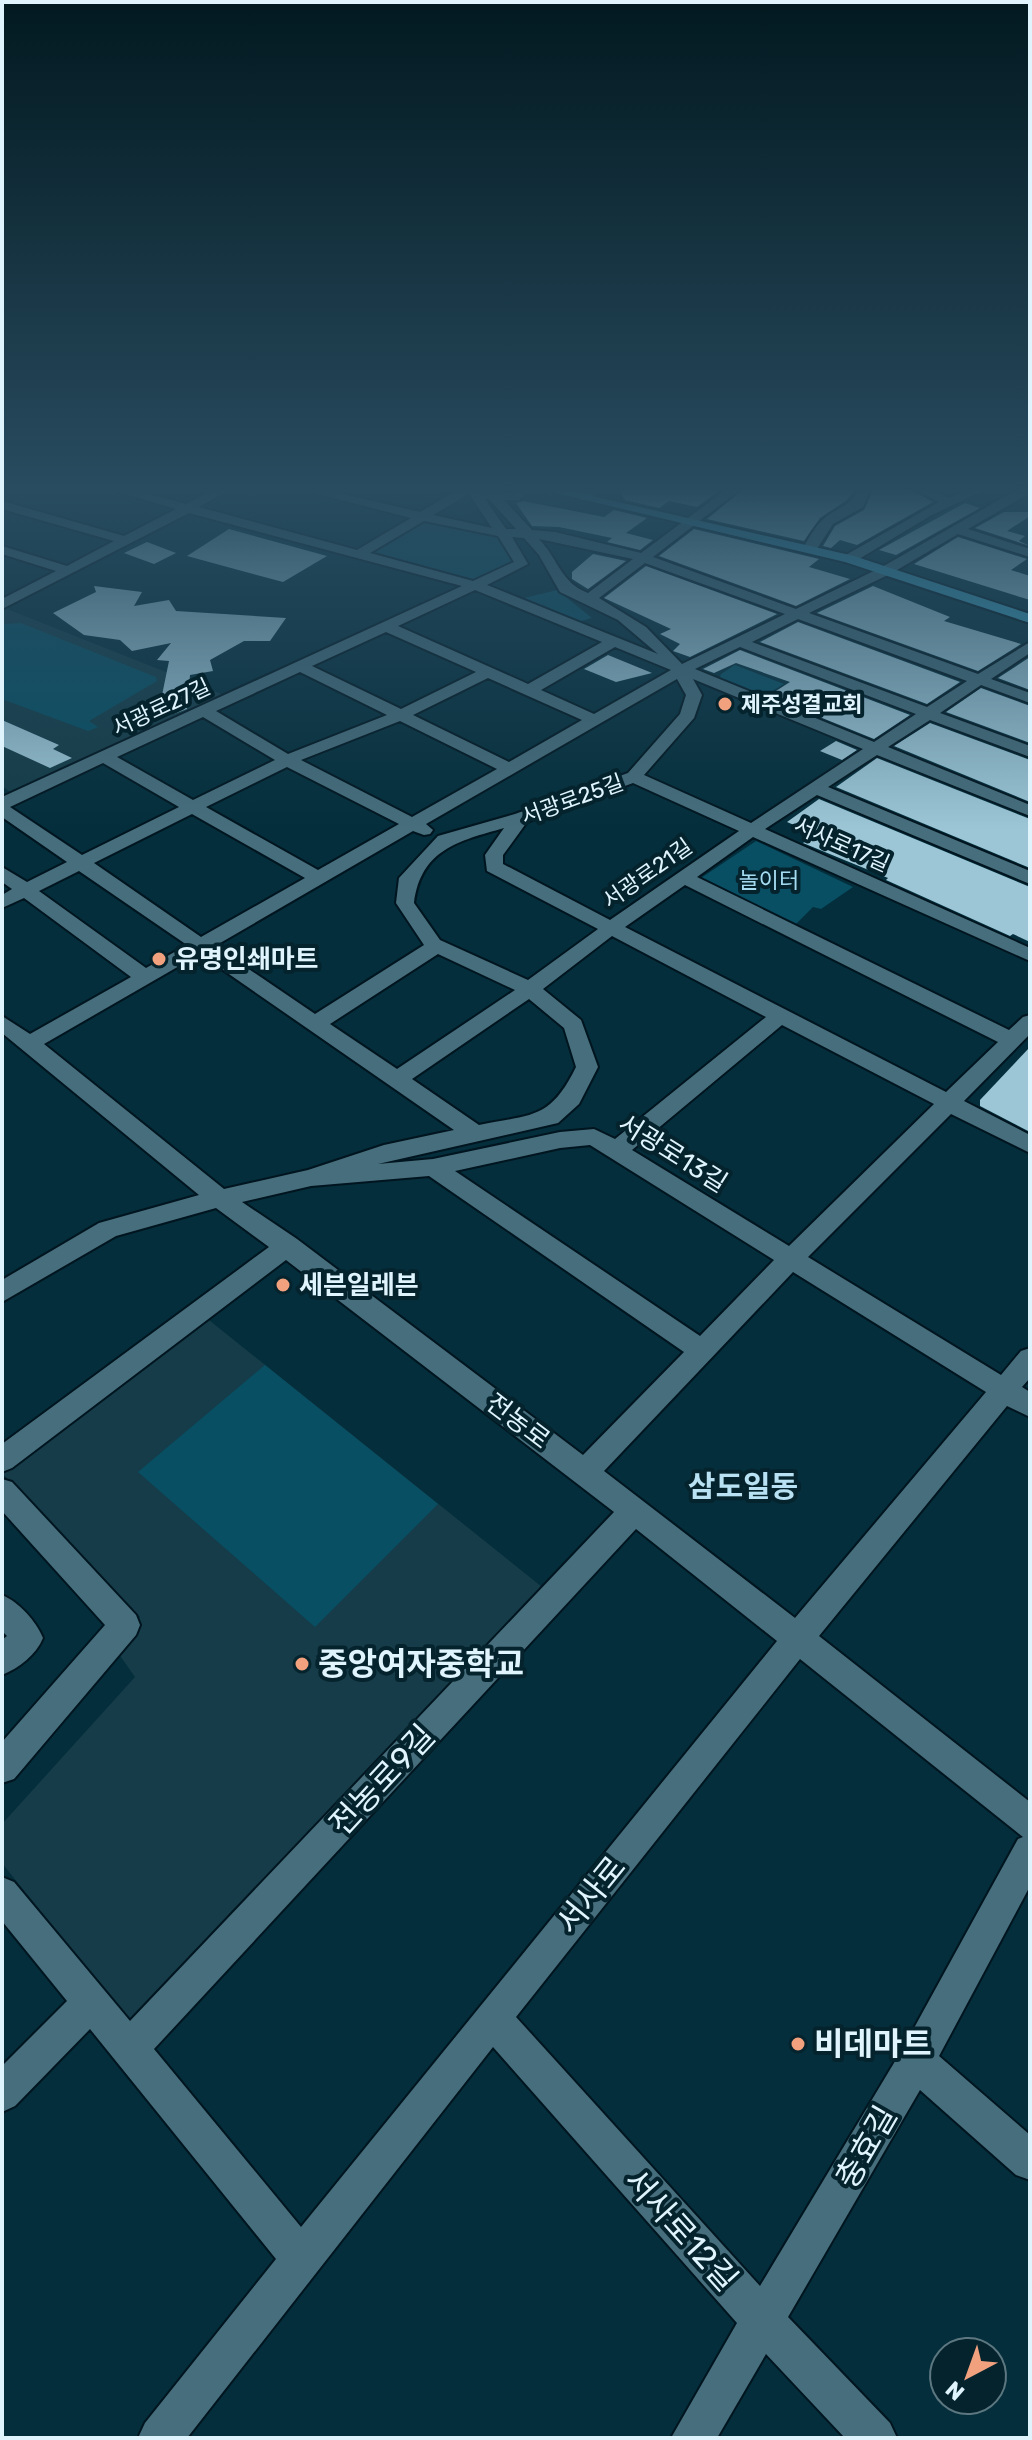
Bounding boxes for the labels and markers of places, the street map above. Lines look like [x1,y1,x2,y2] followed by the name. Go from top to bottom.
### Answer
[741,691,862,718] place label: 제주성결교회
[716,695,734,713] marker: 제주성결교회
[175,944,319,975] place label: 유명인쇄마트
[150,950,168,968] marker: 유명인쇄마트
[299,1270,419,1301] place label: 세븐일레븐
[274,1276,292,1294] marker: 세븐일레븐
[318,1645,524,1683] place label: 중앙여자중학교
[293,1655,311,1673] marker: 중앙여자중학교
[814,2025,932,2063] place label: 비데마트
[789,2035,807,2053] marker: 비데마트

